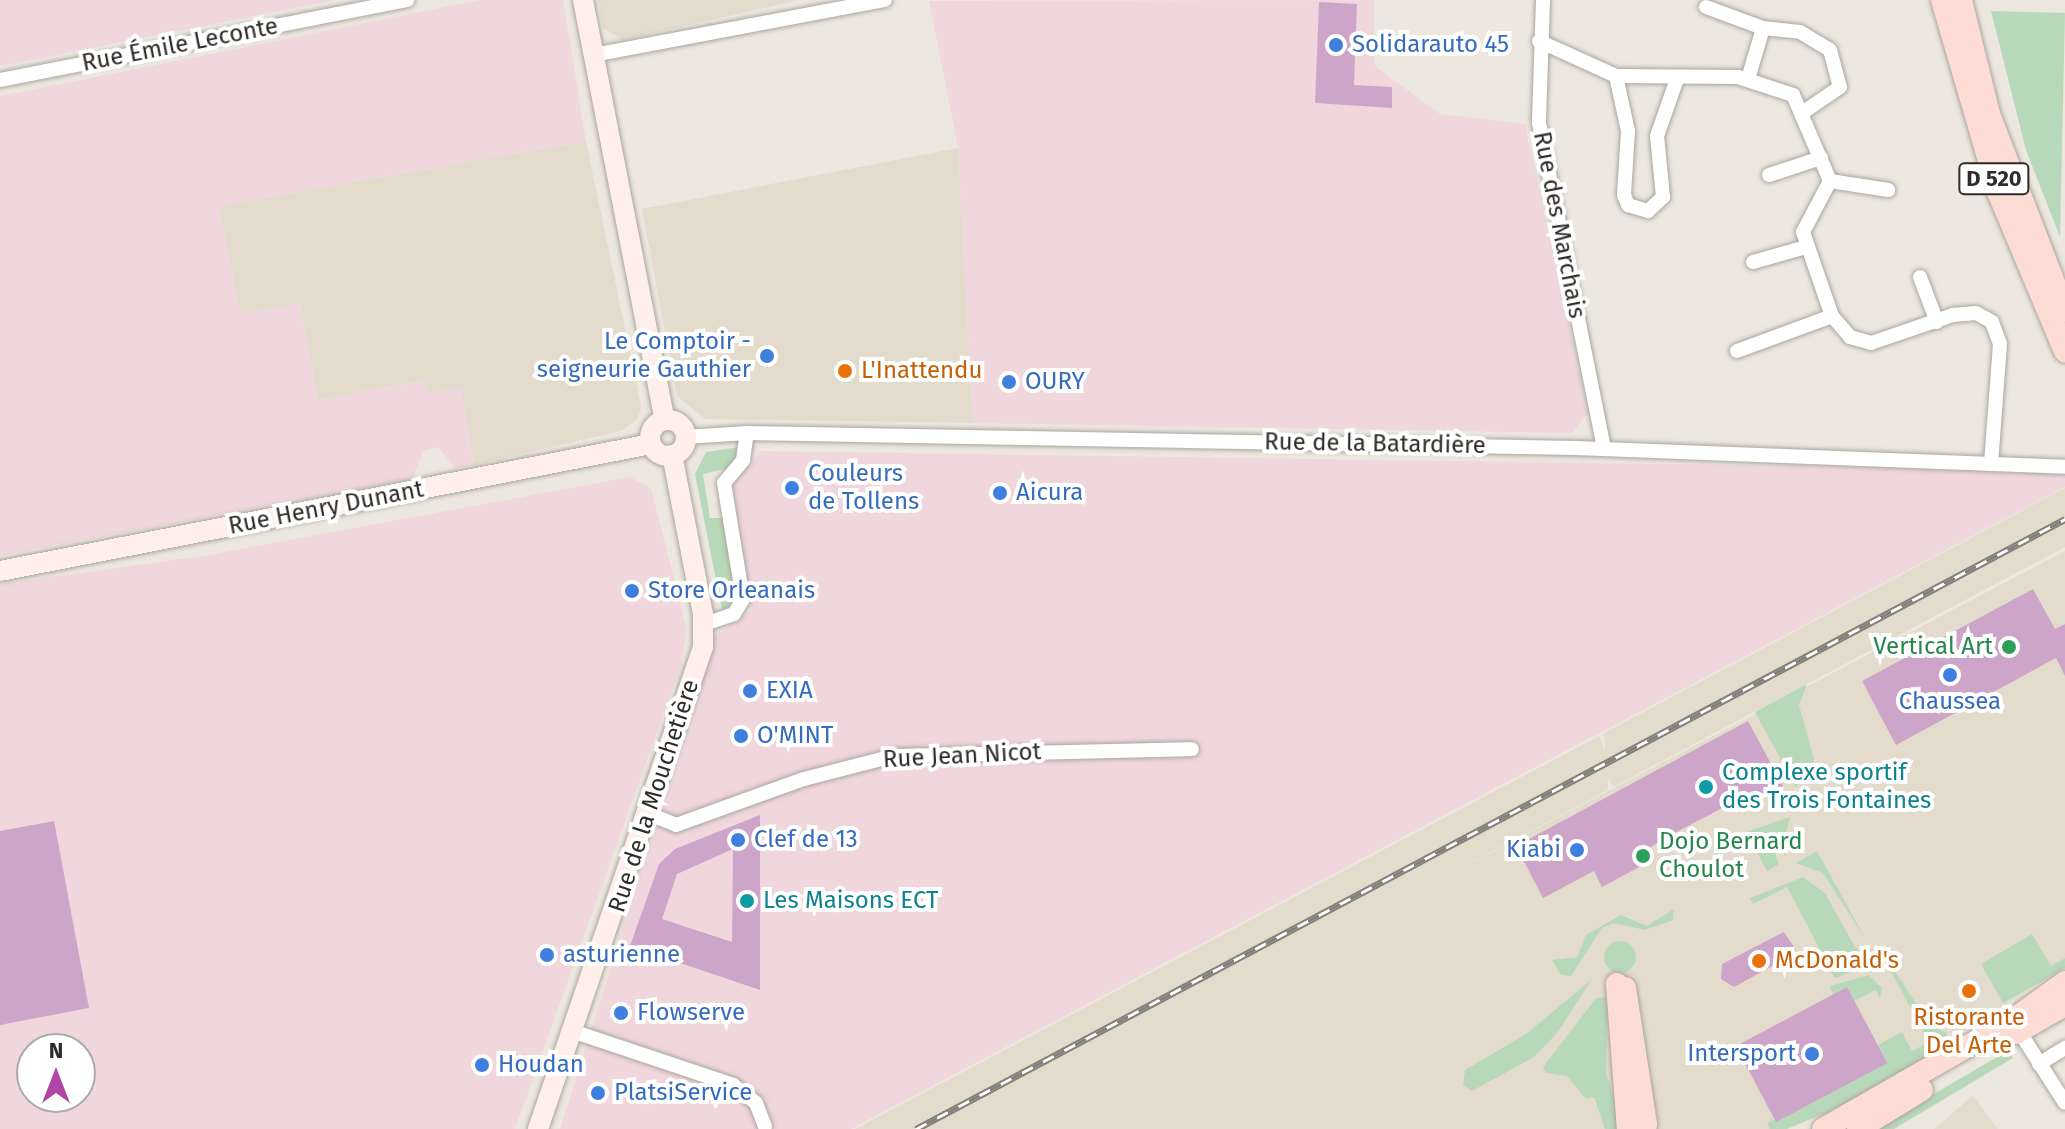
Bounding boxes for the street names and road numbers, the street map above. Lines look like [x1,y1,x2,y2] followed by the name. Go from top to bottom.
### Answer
[80,12,280,78] street label: Rue Émile Leconte
[1527,129,1591,321] street label: Rue des Marchais
[1958,161,2030,197] road number: D 520
[1264,428,1486,460] street label: Rue de la Batardière
[226,475,426,541] street label: Rue Henry Dunant
[603,676,705,916] street label: Rue de la Mouchetière
[882,737,1042,775] street label: Rue Jean Nicot

